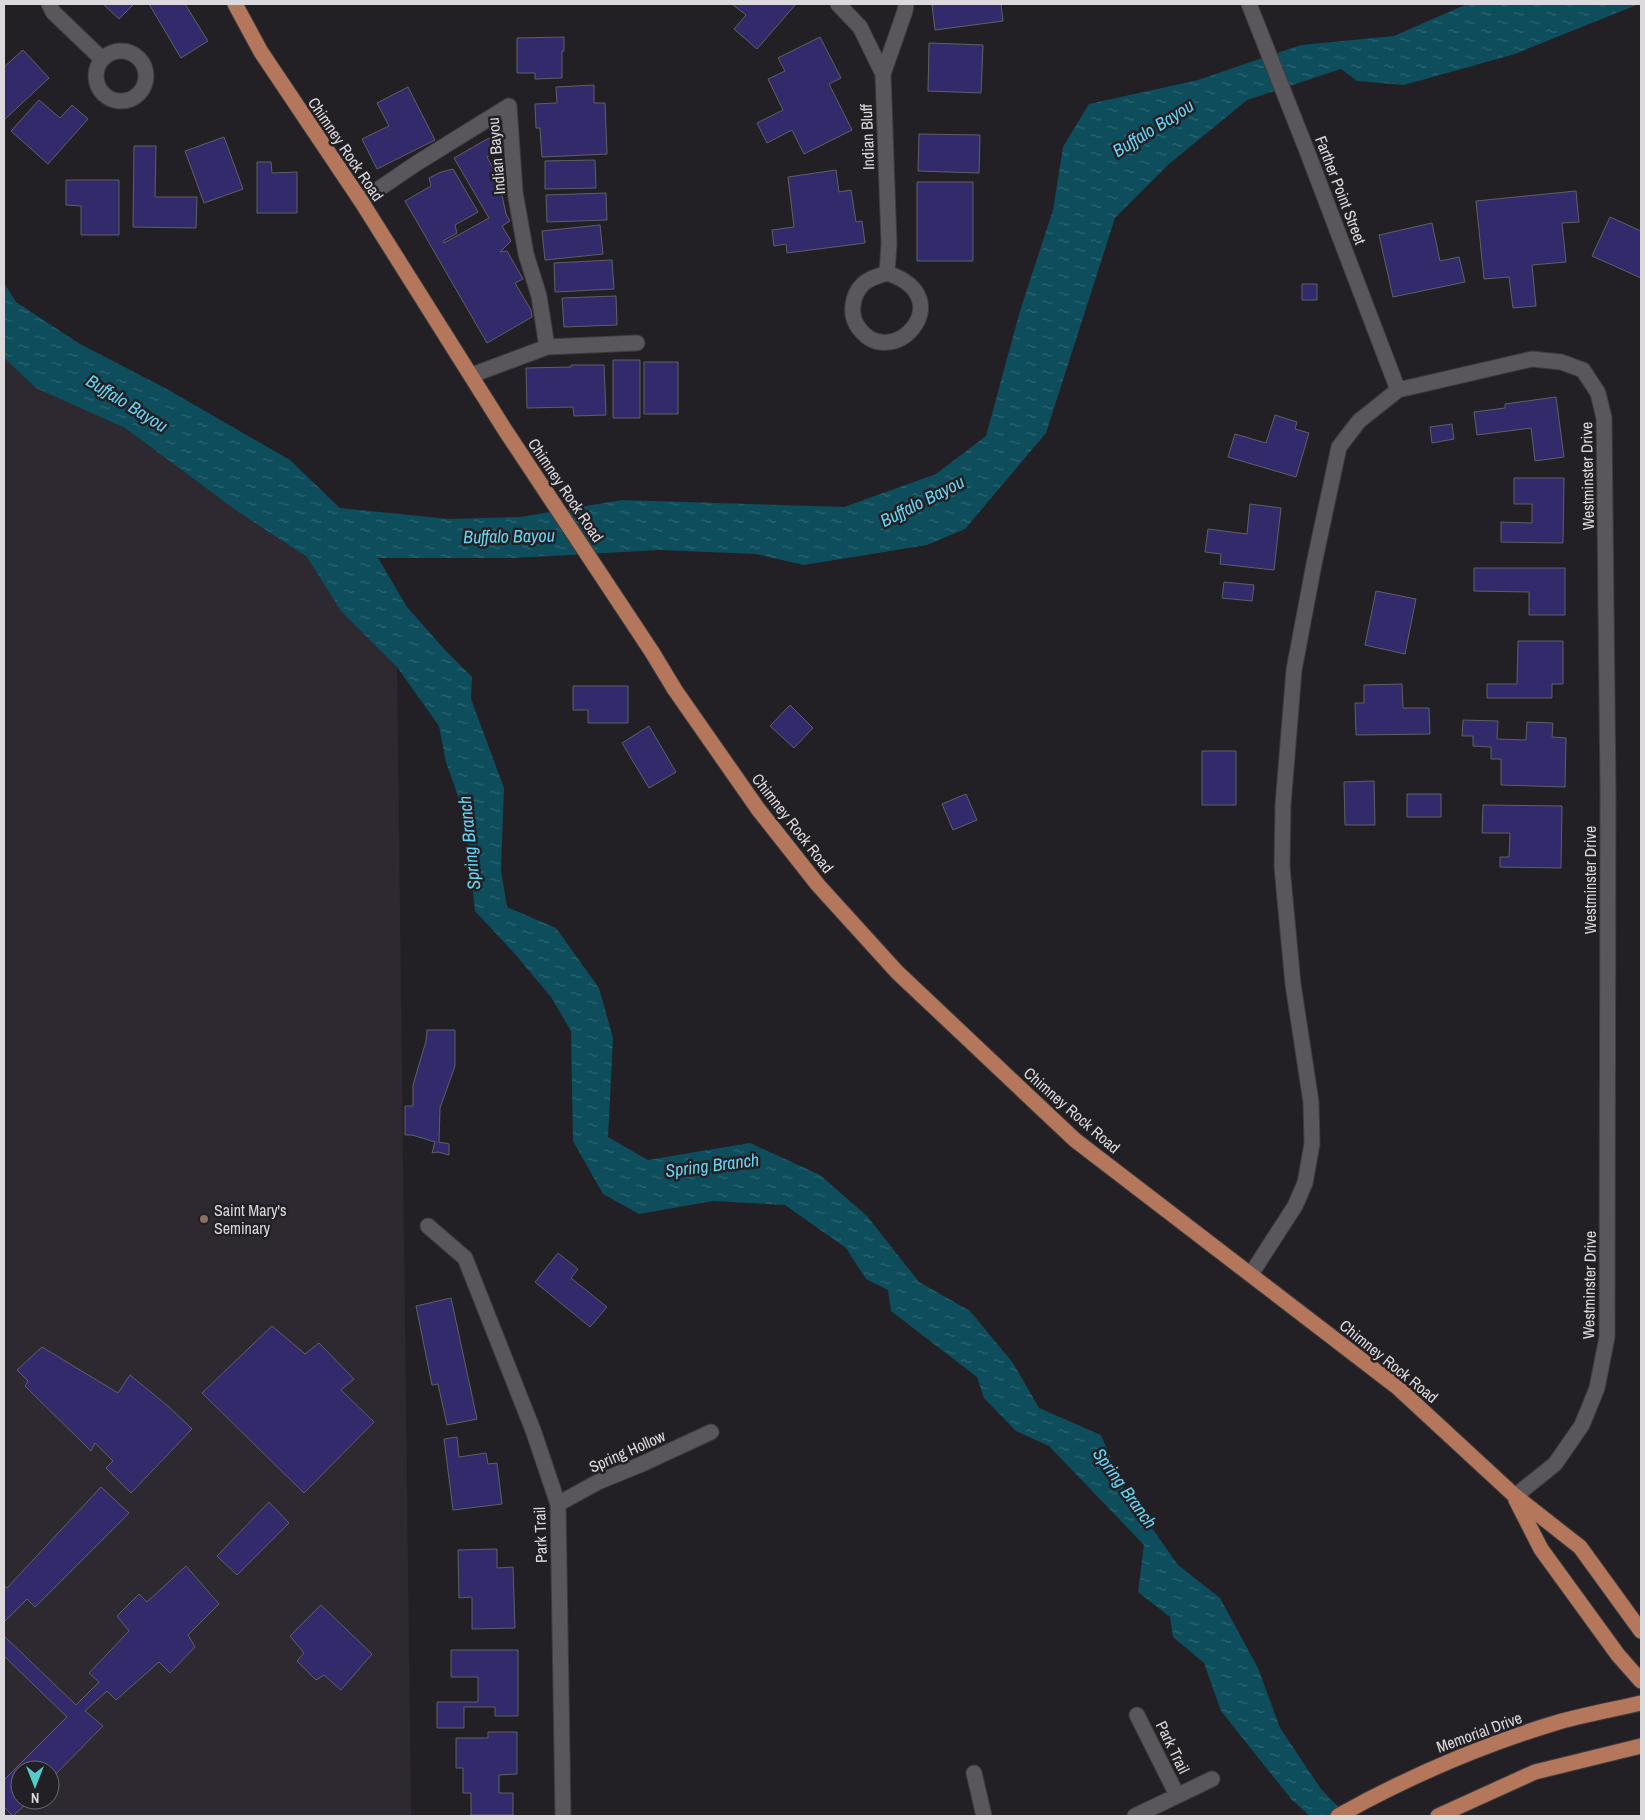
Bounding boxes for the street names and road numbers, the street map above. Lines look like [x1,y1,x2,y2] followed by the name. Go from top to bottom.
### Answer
[303,93,389,205] street label: Chimney Rock Road
[855,103,879,170] street label: Indian Bluff
[482,117,510,195] street label: Indian Bayou
[1310,133,1372,248] street label: Farther Point Street
[1575,422,1599,530] street label: Westminster Drive
[523,434,609,546] street label: Chimney Rock Road
[747,769,839,877] street label: Chimney Rock Road
[1579,826,1601,934] street label: Westminster Drive
[1019,1062,1125,1158] street label: Chimney Rock Road
[1577,1231,1601,1339] street label: Westminster Drive
[1335,1314,1443,1408] street label: Chimney Rock Road
[585,1424,669,1478] street label: Spring Hollow
[528,1506,552,1563] street label: Park Trail
[1433,1706,1525,1758] street label: Memorial Drive
[1151,1717,1195,1777] street label: Park Trail

